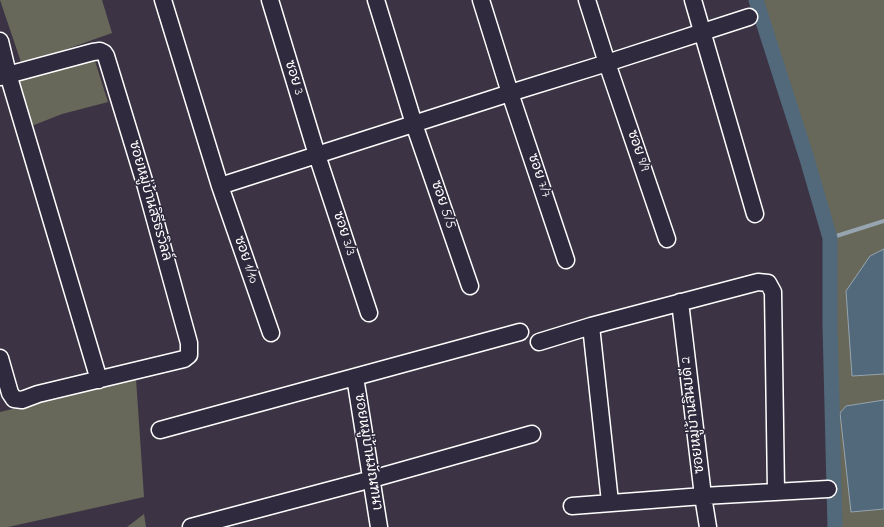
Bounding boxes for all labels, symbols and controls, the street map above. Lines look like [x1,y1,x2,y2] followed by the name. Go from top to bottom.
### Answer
[280,59,306,97] street label: ซอย 3
[622,128,652,174] street label: ซอย 9/9
[124,139,174,263] street label: ซอยหมู่บ้านสิรีธรวิลล์
[523,152,553,200] street label: ซอย 7/7
[426,179,458,231] street label: ซอย 5/5
[328,210,358,258] street label: ซอย 3/3
[229,234,261,286] street label: ซอย 1/10
[679,356,709,474] street label: ซอยหมู่บ้านสินบดี 2
[349,392,385,512] street label: ซอยหมู่บ้านมัณฑนา

